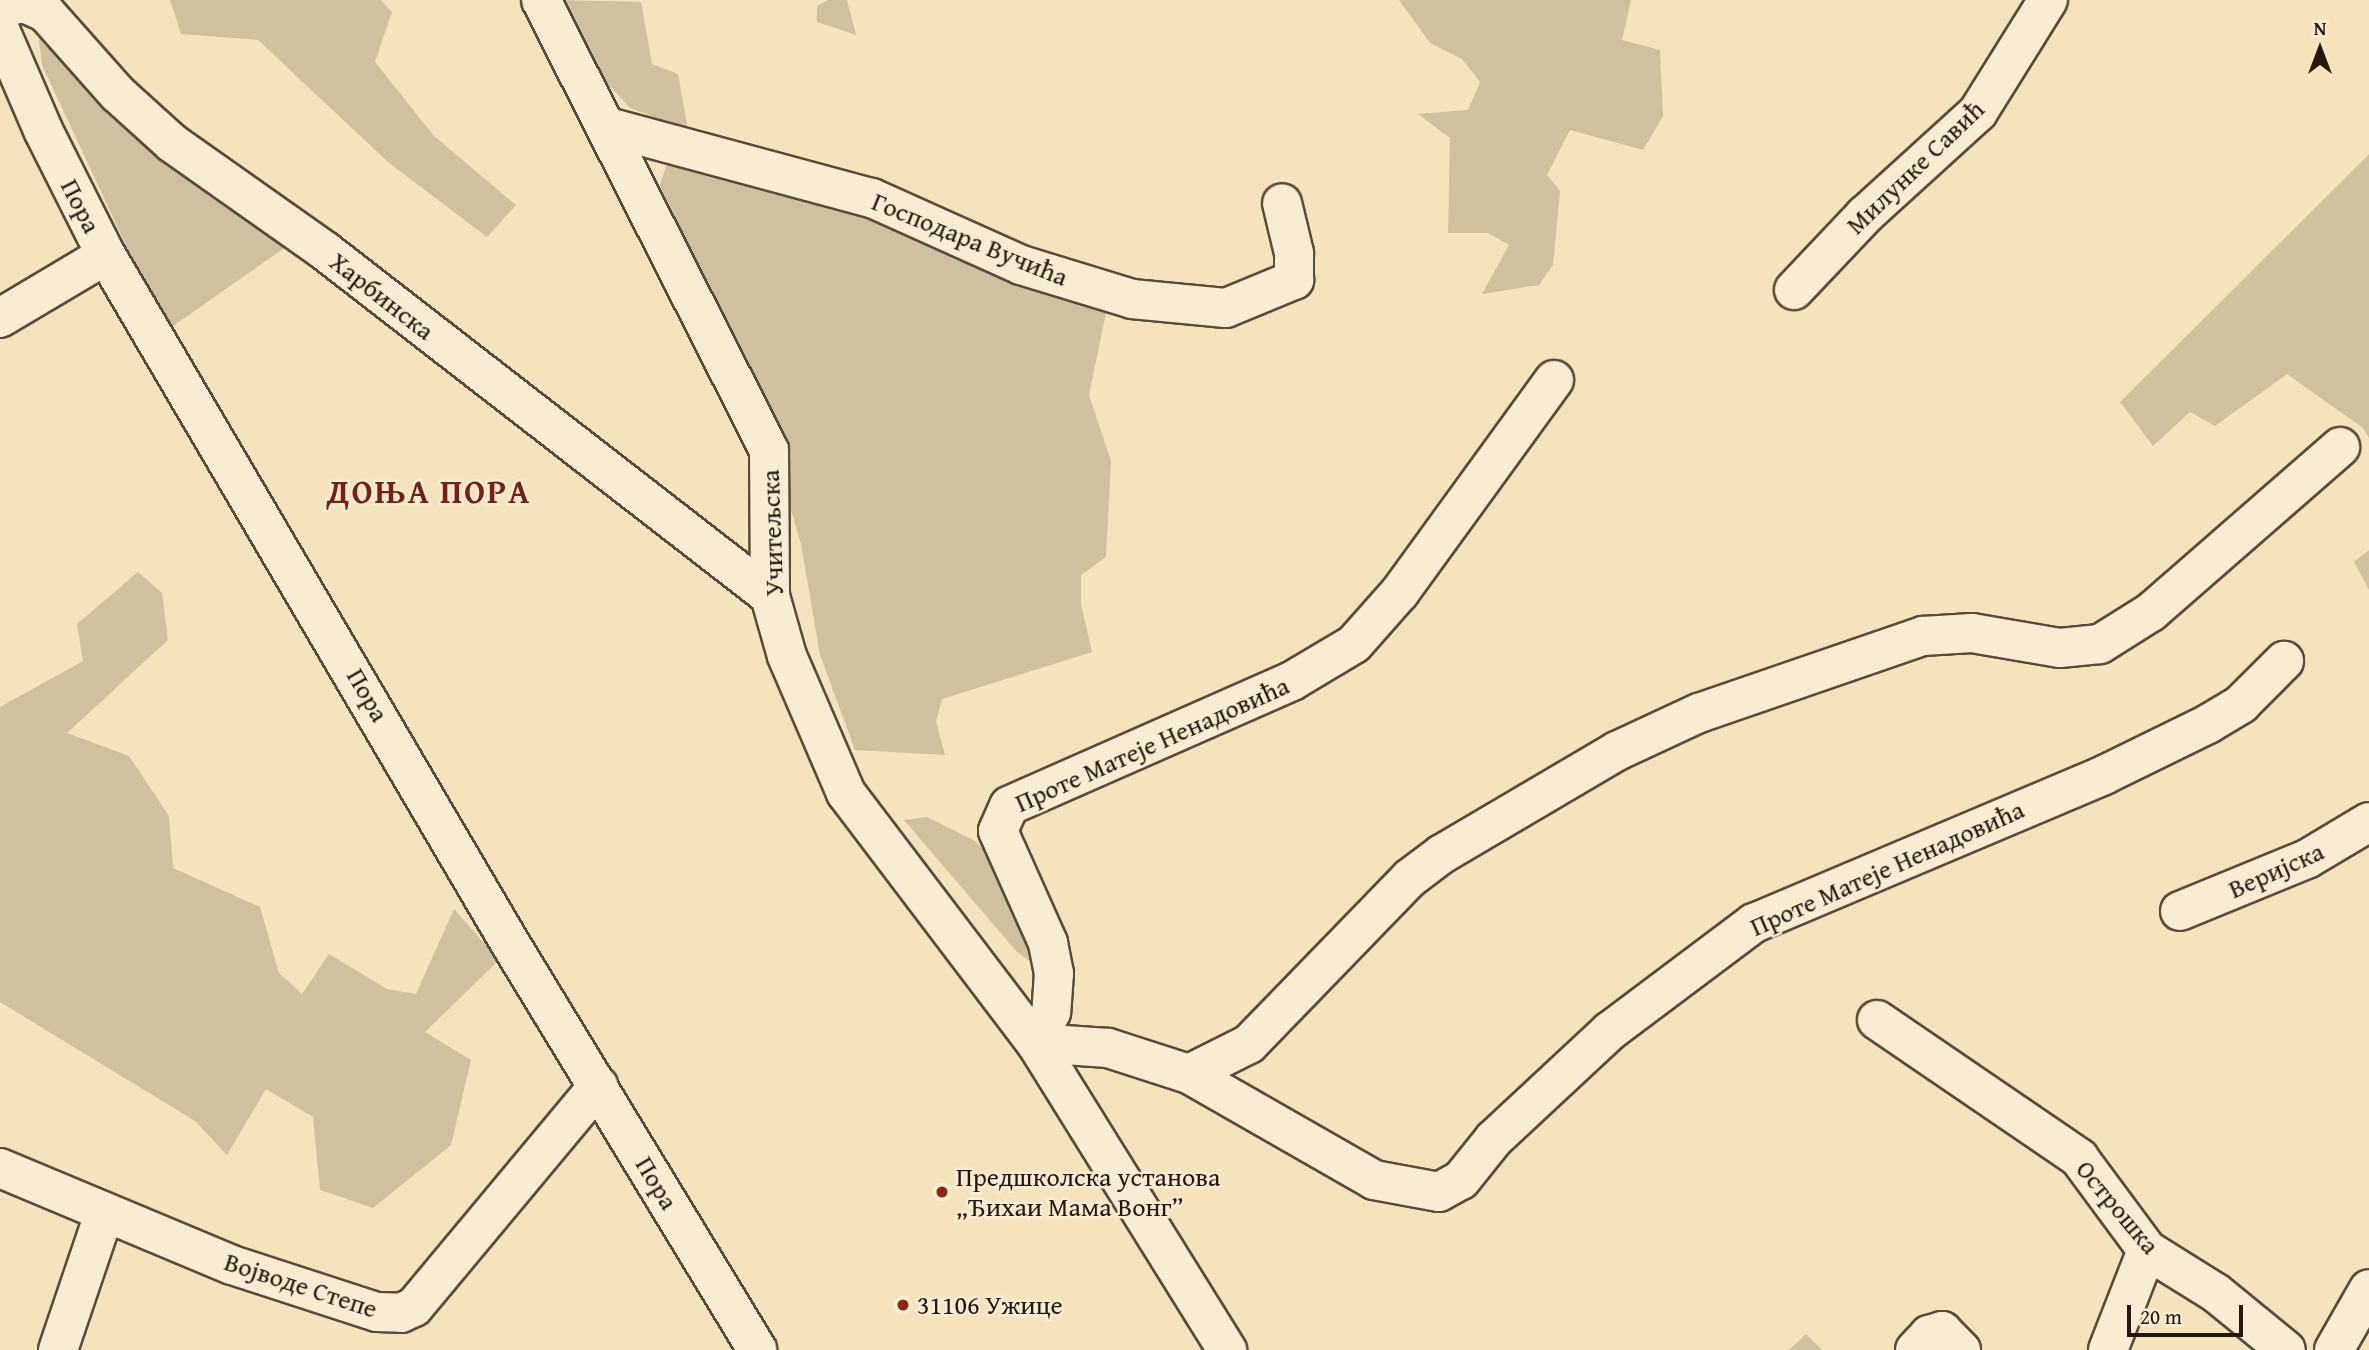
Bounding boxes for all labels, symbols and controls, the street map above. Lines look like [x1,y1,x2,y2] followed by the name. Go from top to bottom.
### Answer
[2285,14,2355,84] north arrow
[2314,14,2326,42] text: N
[1840,94,1990,240] street label: Милунке Савић
[54,174,108,238] street label: Пора
[868,186,1072,292] street label: Господара Вучића
[324,246,440,346] street label: Харбинска
[754,469,790,597] street label: Учитељска
[328,472,530,512] district label: ДОЊА ПОРА
[340,663,396,727] street label: Пора
[1010,669,1294,819] street label: Проте Матеје Ненадовића
[1745,793,2029,943] street label: Проте Матеје Ненадовића
[2224,835,2328,905] street label: Веријска
[629,1151,685,1215] street label: Пора
[2070,1154,2166,1260] street label: Острошка
[956,1161,1220,1222] place label: Предшколска установа „Ђихаи Мама Вонг”
[934,1184,950,1200] marker: Предшколска установа „Ђихаи Мама Вонг”
[221,1246,381,1324] street label: Војводе Степе
[917,1289,1063,1321] place label: 31106 Ужице
[2131,1290,2246,1334] scale bar
[895,1297,911,1313] marker: 31106 Ужице
[2140,1301,2182,1332] text: 20 m

